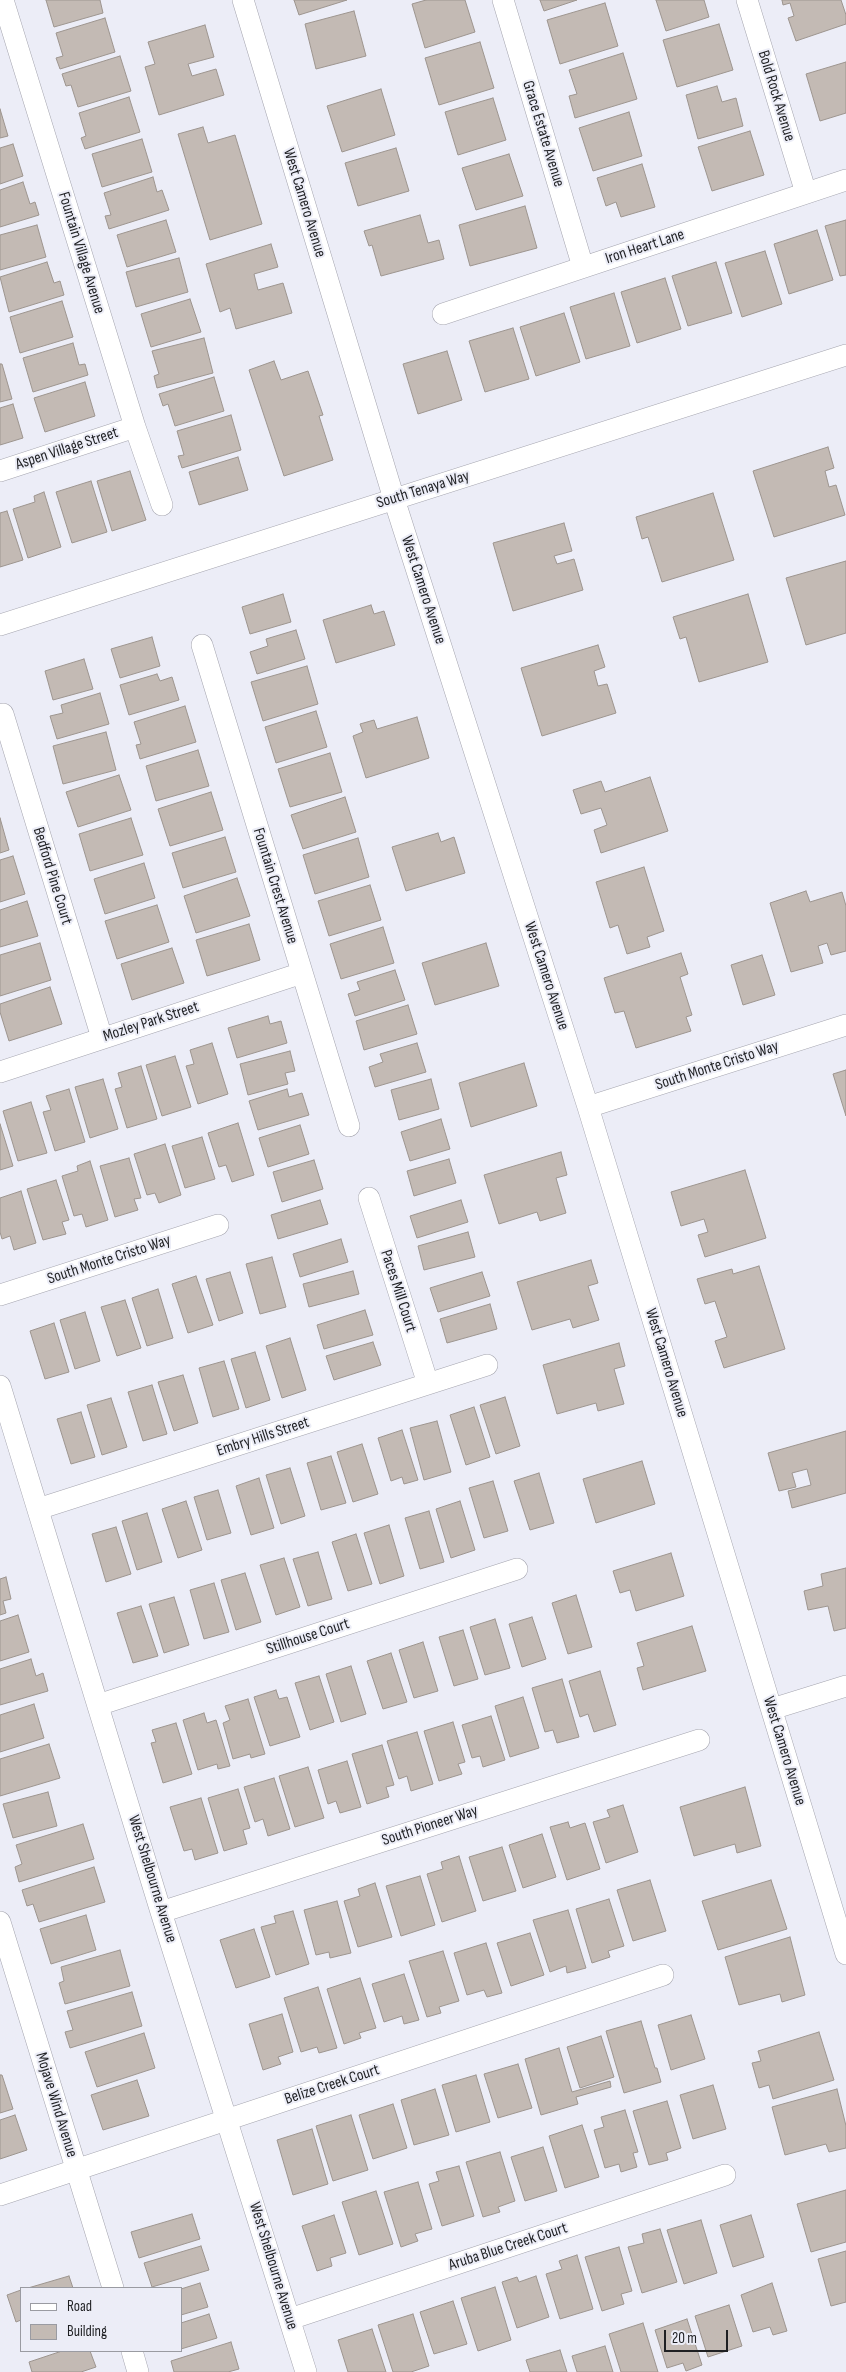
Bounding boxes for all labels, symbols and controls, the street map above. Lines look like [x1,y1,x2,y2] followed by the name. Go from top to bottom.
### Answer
[753,48,799,144] street label: Bold Rock Avenue
[518,79,568,189] street label: Grace Estate Avenue
[278,146,330,260] street label: West Camero Avenue
[53,190,109,316] street label: Fountain Village Avenue
[603,225,687,269] street label: Iron Heart Lane
[13,423,121,475] street label: Aspen Village Street
[374,467,472,513] street label: South Tenaya Way
[396,533,450,647] street label: West Camero Avenue
[28,825,76,927] street label: Bedford Pine Court
[248,826,302,946] street label: Fountain Crest Avenue
[519,919,573,1033] street label: West Camero Avenue
[101,997,201,1047] street label: Mozley Park Street
[653,1037,781,1095] street label: South Monte Cristo Way
[45,1231,173,1289] street label: South Monte Cristo Way
[376,1247,420,1335] street label: Paces Mill Court
[640,1306,692,1420] street label: West Camero Avenue
[214,1413,312,1461] street label: Embry Hills Street
[264,1615,352,1659] street label: Stillhouse Court
[758,1694,810,1808] street label: West Camero Avenue
[380,1801,480,1851] street label: South Pioneer Way
[123,1813,181,1945] street label: West Shelbourne Avenue
[31,2050,81,2160] street label: Mojave Wind Avenue
[282,2061,382,2109] street label: Belize Creek Court
[244,2200,302,2332] street label: West Shelbourne Avenue
[446,2219,570,2275] street label: Aruba Blue Creek Court
[20,2287,182,2352] legend
[67,2297,92,2316] text: Road
[666,2320,730,2352] scale bar
[67,2322,107,2341] text: Building
[672,2329,697,2348] text: 20 m

